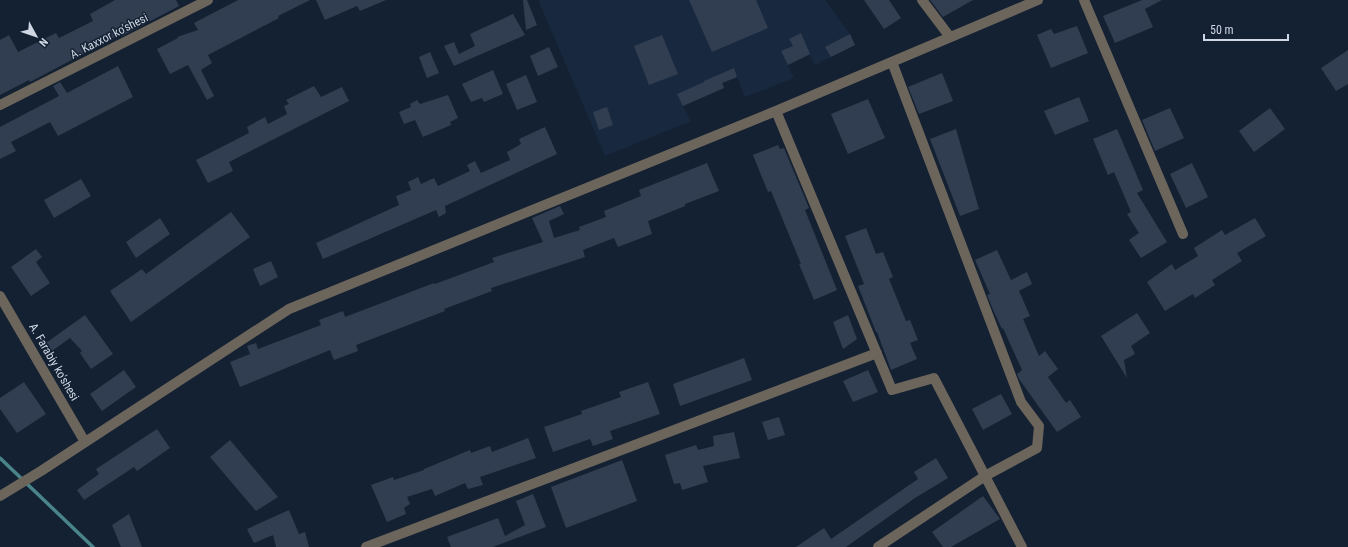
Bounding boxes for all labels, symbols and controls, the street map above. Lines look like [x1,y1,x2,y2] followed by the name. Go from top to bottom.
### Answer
[68,10,150,62] street label: A. Kaxxor ko'shesi
[16,16,56,56] north arrow
[1204,16,1288,42] scale bar
[1210,23,1234,37] text: 50 m
[36,35,50,49] text: N
[26,321,82,403] street label: A. Farabiy ko'shesi

